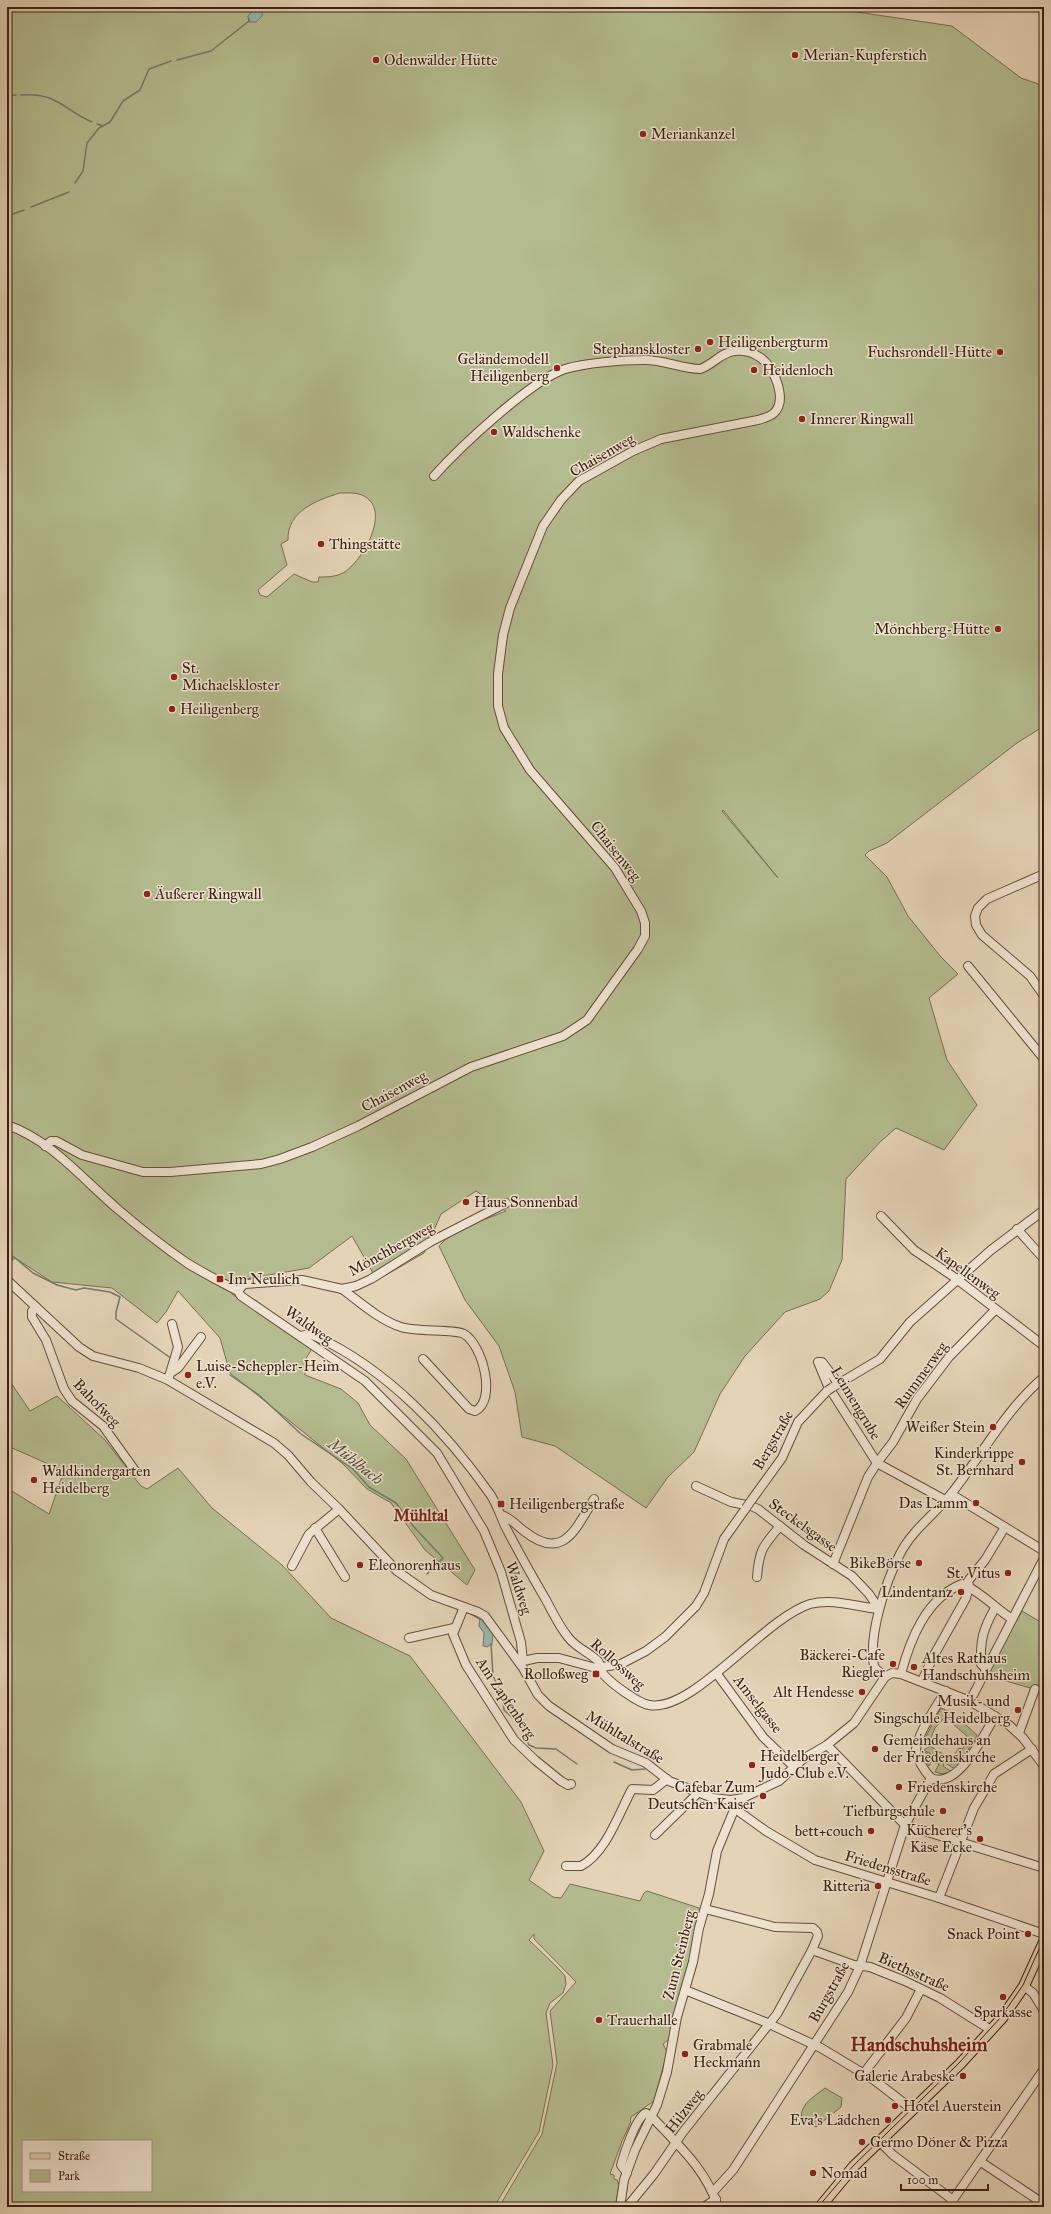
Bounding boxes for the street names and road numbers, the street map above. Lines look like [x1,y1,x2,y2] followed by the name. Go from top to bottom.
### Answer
[566,429,638,481] street label: Chaisenweg
[587,817,646,886] street label: Chaisenweg
[358,1066,431,1116] street label: Chaisenweg
[345,1218,438,1280] street label: Mönchbergweg
[932,1243,1005,1303] street label: Kapellenweg
[282,1302,337,1349] street label: Waldweg
[891,1337,952,1412] street label: Rummerweg
[827,1363,885,1443] street label: Leimengrube
[70,1375,125,1432] street label: Bahofweg
[749,1407,797,1473] street label: Bergstraße
[765,1494,841,1556] street label: Steckelsgasse
[502,1559,536,1618] street label: Waldweg
[587,1635,650,1694] street label: Rollossweg
[472,1653,540,1743] street label: Am Zapfenberg
[729,1670,786,1737] street label: Amselgasse
[583,1707,667,1767] street label: Mühltalstraße
[843,1846,933,1890] street label: Friedensstraße
[659,1907,699,2002] street label: Zum Steinberg
[876,1948,952,1996] street label: Biethsstraße
[805,1958,853,2026] street label: Burgstraße
[661,2085,707,2137] street label: Hilzweg

